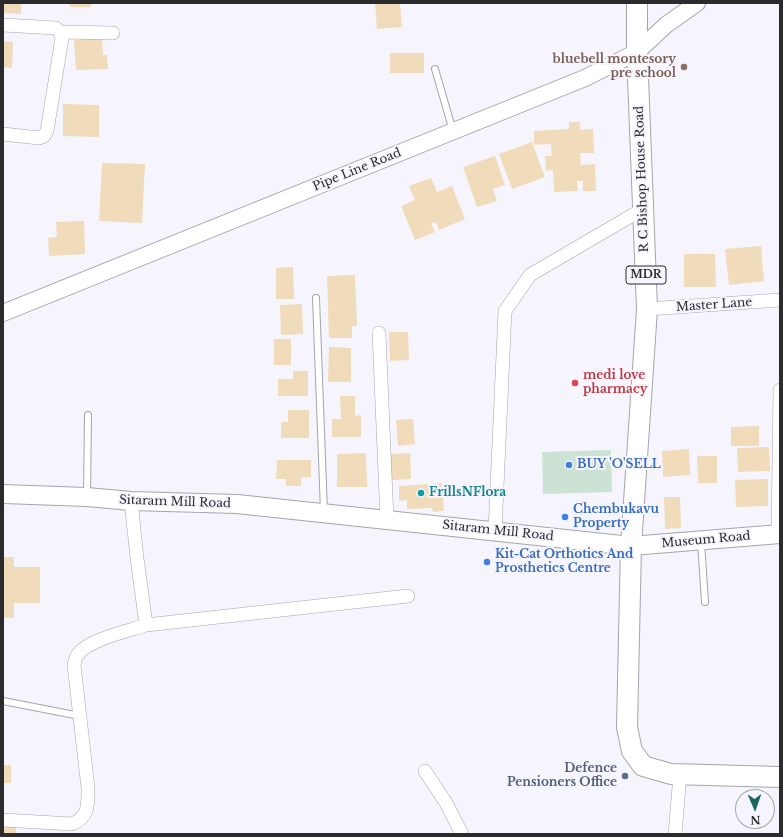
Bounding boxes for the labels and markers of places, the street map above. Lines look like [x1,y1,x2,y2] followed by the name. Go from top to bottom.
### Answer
[553,53,676,81] place label: bluebell montesory pre school
[679,62,689,72] marker: bluebell montesory pre school
[583,369,647,397] place label: medi love pharmacy
[570,378,580,388] marker: medi love pharmacy
[577,458,661,472] place label: BUY 'O'SELL
[564,460,574,470] marker: BUY 'O'SELL
[429,486,506,500] place label: FrillsNFlora
[416,488,426,498] marker: FrillsNFlora
[573,503,659,531] place label: Chembukavu Property
[560,512,570,522] marker: Chembukavu Property
[495,548,633,576] place label: Kit-Cat Orthotics And Prosthetics Centre
[482,557,492,567] marker: Kit-Cat Orthotics And Prosthetics Centre
[507,762,617,790] place label: Defence Pensioners Office
[620,771,630,781] marker: Defence Pensioners Office

